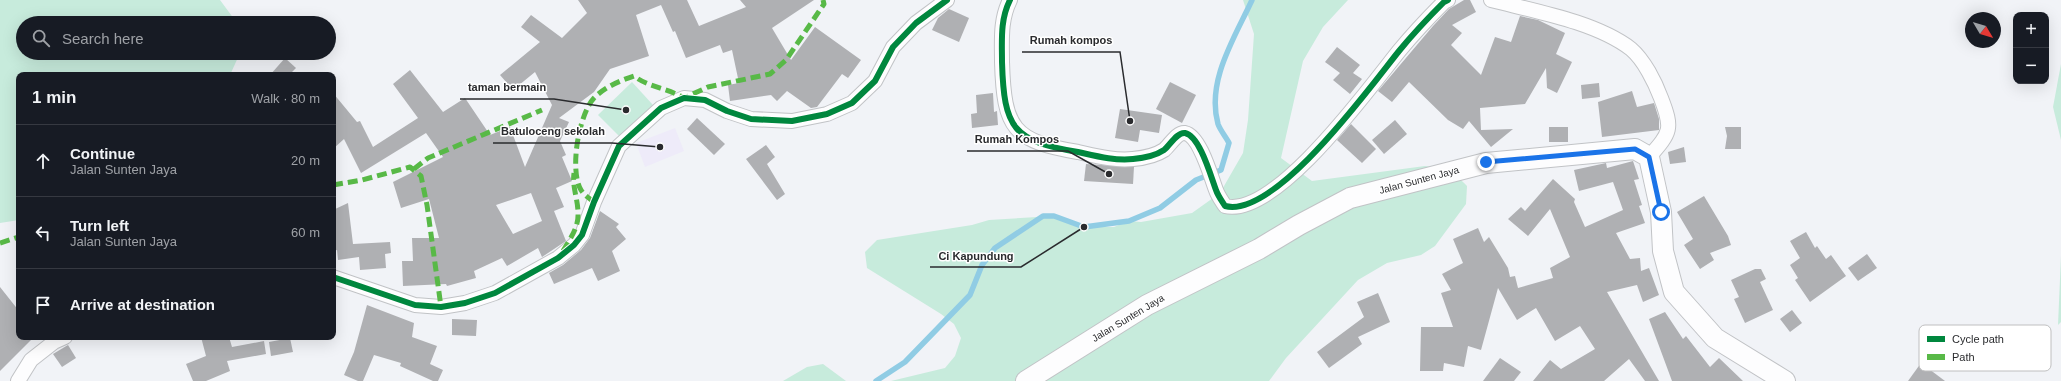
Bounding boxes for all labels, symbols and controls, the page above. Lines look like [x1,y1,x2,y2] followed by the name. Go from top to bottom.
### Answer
[1965,12,2001,48] north arrow
[2013,12,2049,84] map controls
[2013,12,2049,48] button: +
[16,16,336,60] search box
[30,27,52,49] icon: search
[1022,29,1120,52] callout: Rumah kompos
[62,30,144,47] text: Search here
[1030,34,1112,46] text: Rumah kompos
[2013,48,2049,84] button: −
[460,76,554,99] callout: taman bermain
[468,81,546,93] text: taman bermain
[32,88,76,107] text: 1 min
[251,91,320,106] text: Walk · 80 m
[493,120,612,143] callout: Batuloceng sekolah
[501,125,605,137] text: Batuloceng sekolah
[967,128,1068,151] callout: Rumah Kompos
[975,133,1059,145] text: Rumah Kompos
[70,145,135,162] text: Continue
[32,150,54,172] icon: ahead
[291,153,320,168] text: 20 m
[1477,153,1495,171] route end
[70,162,177,177] text: Jalan Sunten Jaya
[1378,164,1461,196] street label: Jalan Sunten Jaya
[1652,203,1670,221] route start
[70,217,129,234] text: Turn left
[32,222,54,244] icon: left
[291,225,320,240] text: 60 m
[70,234,177,249] text: Jalan Sunten Jaya
[930,244,1021,267] callout: Ci Kapundung
[938,250,1014,262] text: Ci Kapundung
[1090,292,1166,344] street label: Jalan Sunten Jaya
[32,294,54,316] icon: arrive
[70,296,215,313] text: Arrive at destination
[1919,325,2051,371] legend
[1952,333,2004,345] text: Cycle path
[1952,351,1975,363] text: Path

